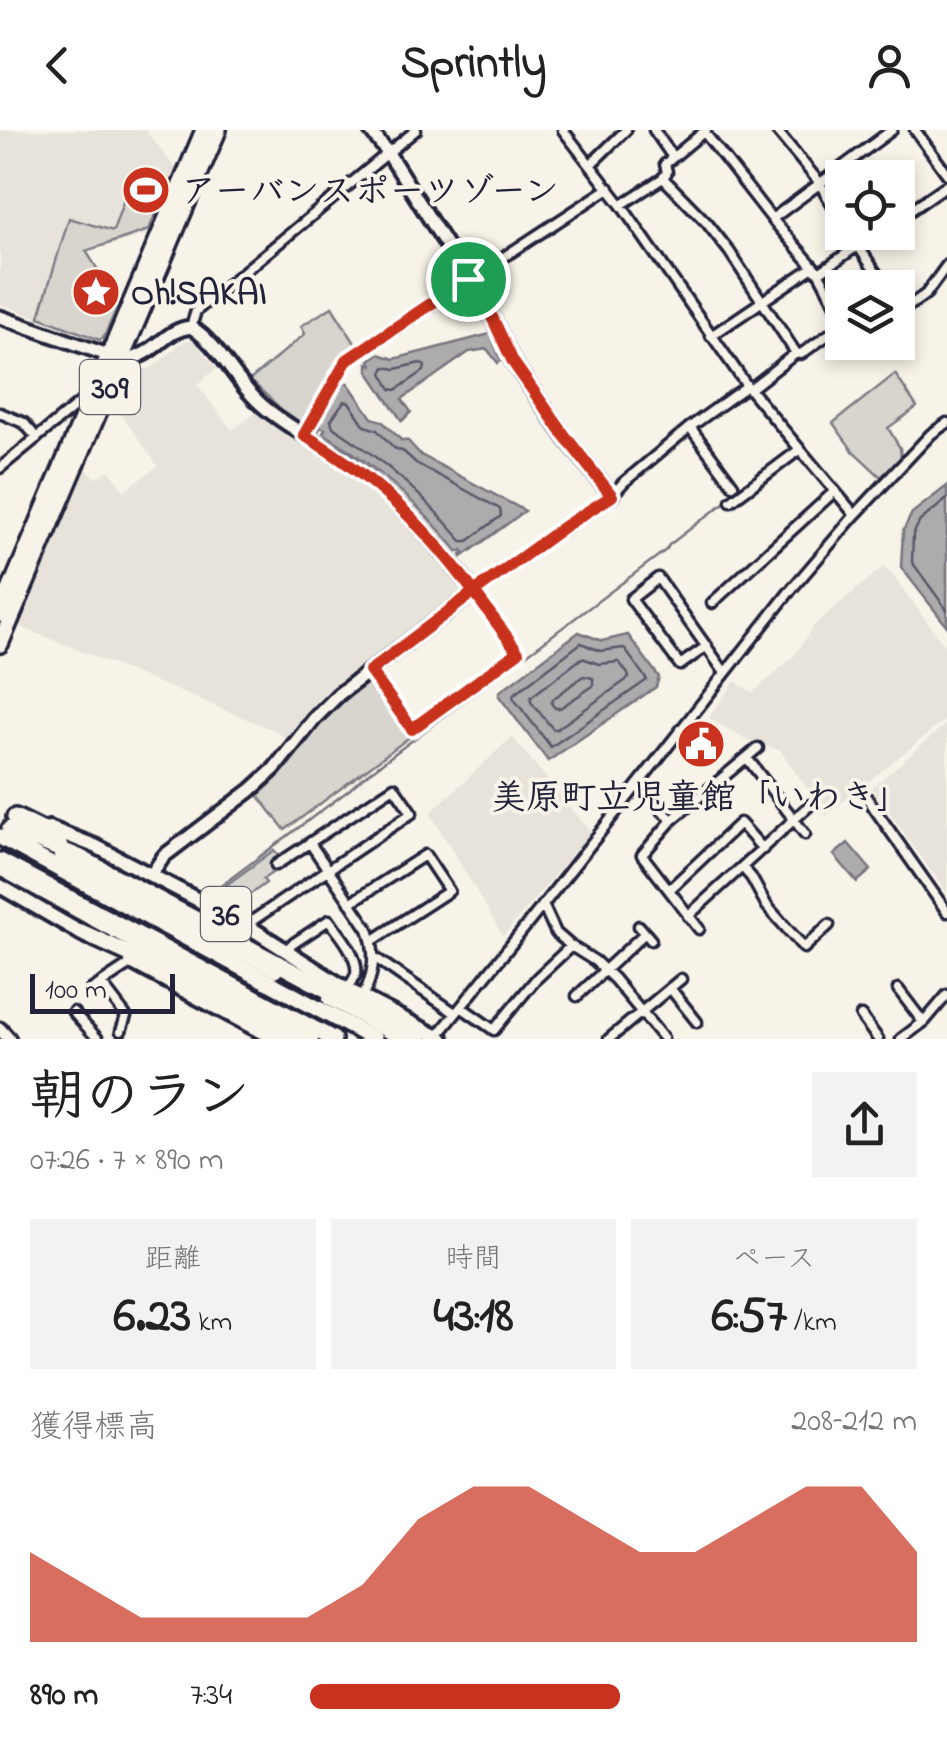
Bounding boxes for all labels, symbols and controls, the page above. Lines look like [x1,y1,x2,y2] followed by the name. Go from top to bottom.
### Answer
[401,32,546,98] text: Sprintly
[30,38,85,93] icon: back
[862,38,917,93] icon: person
[825,160,915,360] map controls
[825,160,915,250] button: locate
[120,164,172,216] sports icon: アーバンスポーツゾーン
[181,168,559,219] place label: アーバンスポーツゾーン
[426,237,511,322] pin
[441,252,496,307] icon: arrive
[70,266,122,318] place icon: Oh!SAKAI
[131,270,267,321] place label: Oh!SAKAI
[825,270,915,360] button: layers
[80,360,140,414] road number: 309
[675,718,727,770] public building icon: 美原町立児童館「いわき」
[491,774,911,825] place label: 美原町立児童館「いわき」
[201,887,251,941] road number: 36
[30,969,175,1014] scale bar
[45,971,107,1012] text: 100 m
[30,1060,250,1140] text: 朝のラン
[812,1072,917,1177] button: share
[30,1138,224,1185] text: 07:26 · 7 × 890 m
[145,1240,201,1281] text: 距離
[445,1240,502,1281] text: 時間
[733,1240,815,1281] text: ペース
[113,1281,191,1354] text: 6.23
[433,1281,514,1354] text: 43:18
[712,1281,787,1354] text: 6:57
[191,1303,232,1344] text: km
[787,1303,837,1344] text: /km
[791,1399,917,1446] text: 208–212 m
[30,1405,158,1452] text: 獲得標高
[30,1673,98,1720] text: 890 m
[190,1673,232,1720] text: 7:34

